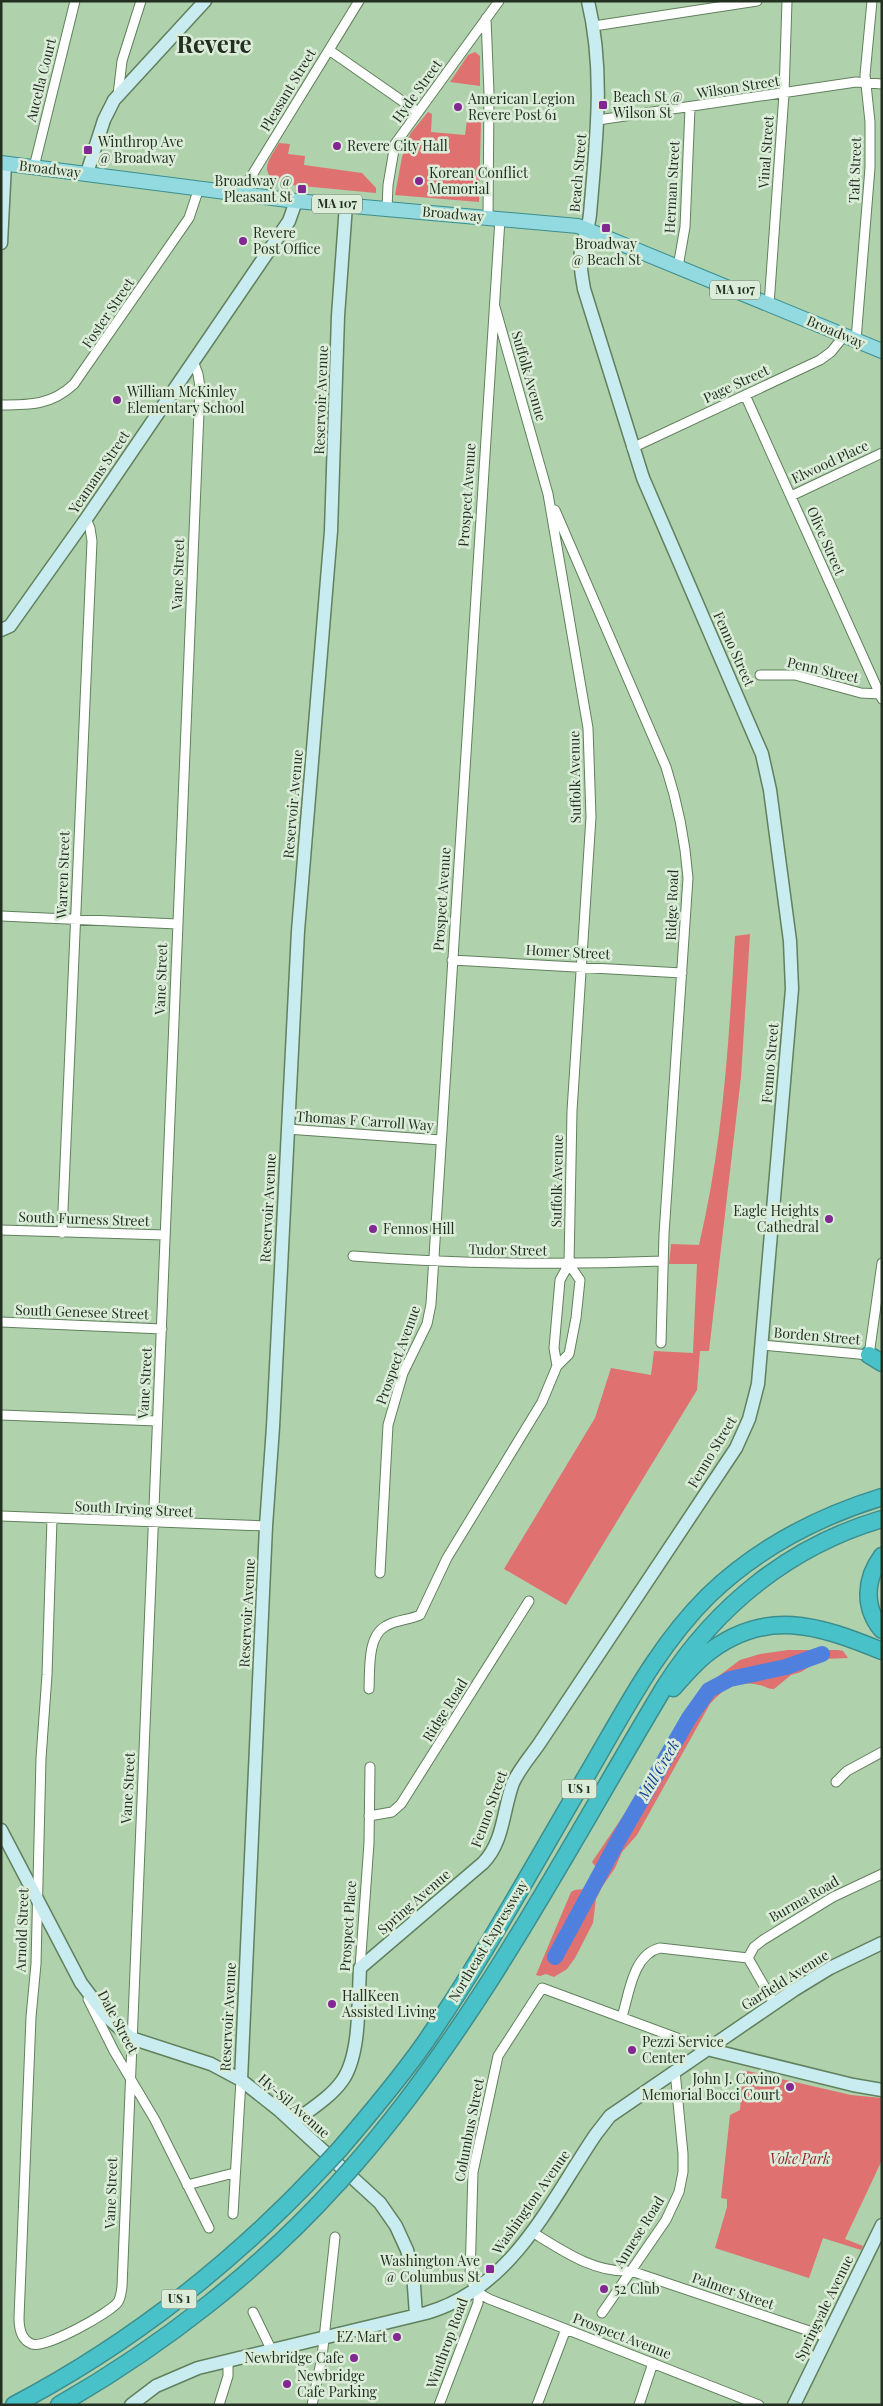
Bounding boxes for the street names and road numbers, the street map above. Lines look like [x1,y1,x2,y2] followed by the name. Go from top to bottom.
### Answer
[21,35,60,125] street label: Aucella Court
[255,44,320,135] street label: Pleasant Street
[387,55,447,126] street label: Hyde Street
[694,70,782,103] street label: Wilson Street
[753,114,778,190] street label: Vinal Street
[565,132,590,213] street label: Beach Street
[844,136,865,203] street label: Taft Street
[660,139,683,234] street label: Herman Street
[18,155,82,182] street label: Broadway
[312,194,362,213] road number: MA 107
[421,201,485,226] street label: Broadway
[77,273,139,351] street label: Foster Street
[710,280,760,300] road number: MA 107
[804,311,868,352] street label: Broadway
[508,329,551,423] street label: Suffolk Avenue
[309,345,332,455] street label: Reservoir Avenue
[700,360,773,407] street label: Page Street
[63,426,134,518] street label: Yeamans Street
[788,435,871,488] street label: Elwood Place
[453,442,480,548] street label: Prospect Avenue
[803,503,850,579] street label: Olive Street
[167,537,188,611] street label: Vane Street
[709,608,760,690] street label: Fenno Street
[785,652,862,687] street label: Penn Street
[564,730,585,824] street label: Suffolk Avenue
[278,749,307,859] street label: Reservoir Avenue
[51,830,74,920] street label: Warren Street
[428,846,455,952] street label: Prospect Avenue
[661,869,682,941] street label: Ridge Road
[525,940,612,963] street label: Homer Street
[150,942,171,1016] street label: Vane Street
[757,1021,783,1104] street label: Fenno Street
[296,1106,435,1135] street label: Thomas F Carroll Way
[546,1134,567,1228] street label: Suffolk Avenue
[255,1153,280,1263] street label: Reservoir Avenue
[18,1207,151,1230] street label: South Furness Street
[469,1239,549,1260] street label: Tudor Street
[15,1300,150,1323] street label: South Genesee Street
[371,1303,424,1407] street label: Prospect Avenue
[773,1322,862,1349] street label: Borden Street
[133,1346,156,1420] street label: Vane Street
[683,1412,741,1491] street label: Fenno Street
[74,1496,195,1521] street label: South Irving Street
[234,1558,259,1668] street label: Reservoir Avenue
[418,1675,471,1745] street label: Ridge Road
[116,1751,139,1825] street label: Vane Street
[466,1767,512,1850] street label: Fenno Street
[562,1780,596,1798] road number: US 1
[373,1865,454,1939] street label: Spring Avenue
[765,1871,842,1926] street label: Burma Road
[444,1876,532,2005] street label: Northeast Expressway
[335,1880,360,1972] street label: Prospect Place
[11,1887,32,1973] street label: Arnold Street
[737,1945,832,2014] street label: Garfield Avenue
[215,1962,240,2072] street label: Reservoir Avenue
[94,1987,144,2058] street label: Dale Street
[254,2069,334,2142] street label: Hy-Sil Avenue
[449,2075,488,2183] street label: Columbus Street
[487,2146,574,2258] street label: Washington Avenue
[100,2156,121,2230] street label: Vane Street
[608,2192,668,2272] street label: Annese Road
[790,2252,857,2364] street label: Springvale Avenue
[690,2268,778,2314] street label: Palmer Street
[162,2290,196,2308] road number: US 1
[421,2295,472,2392] street label: Winthrop Road
[570,2308,674,2363] street label: Prospect Avenue

